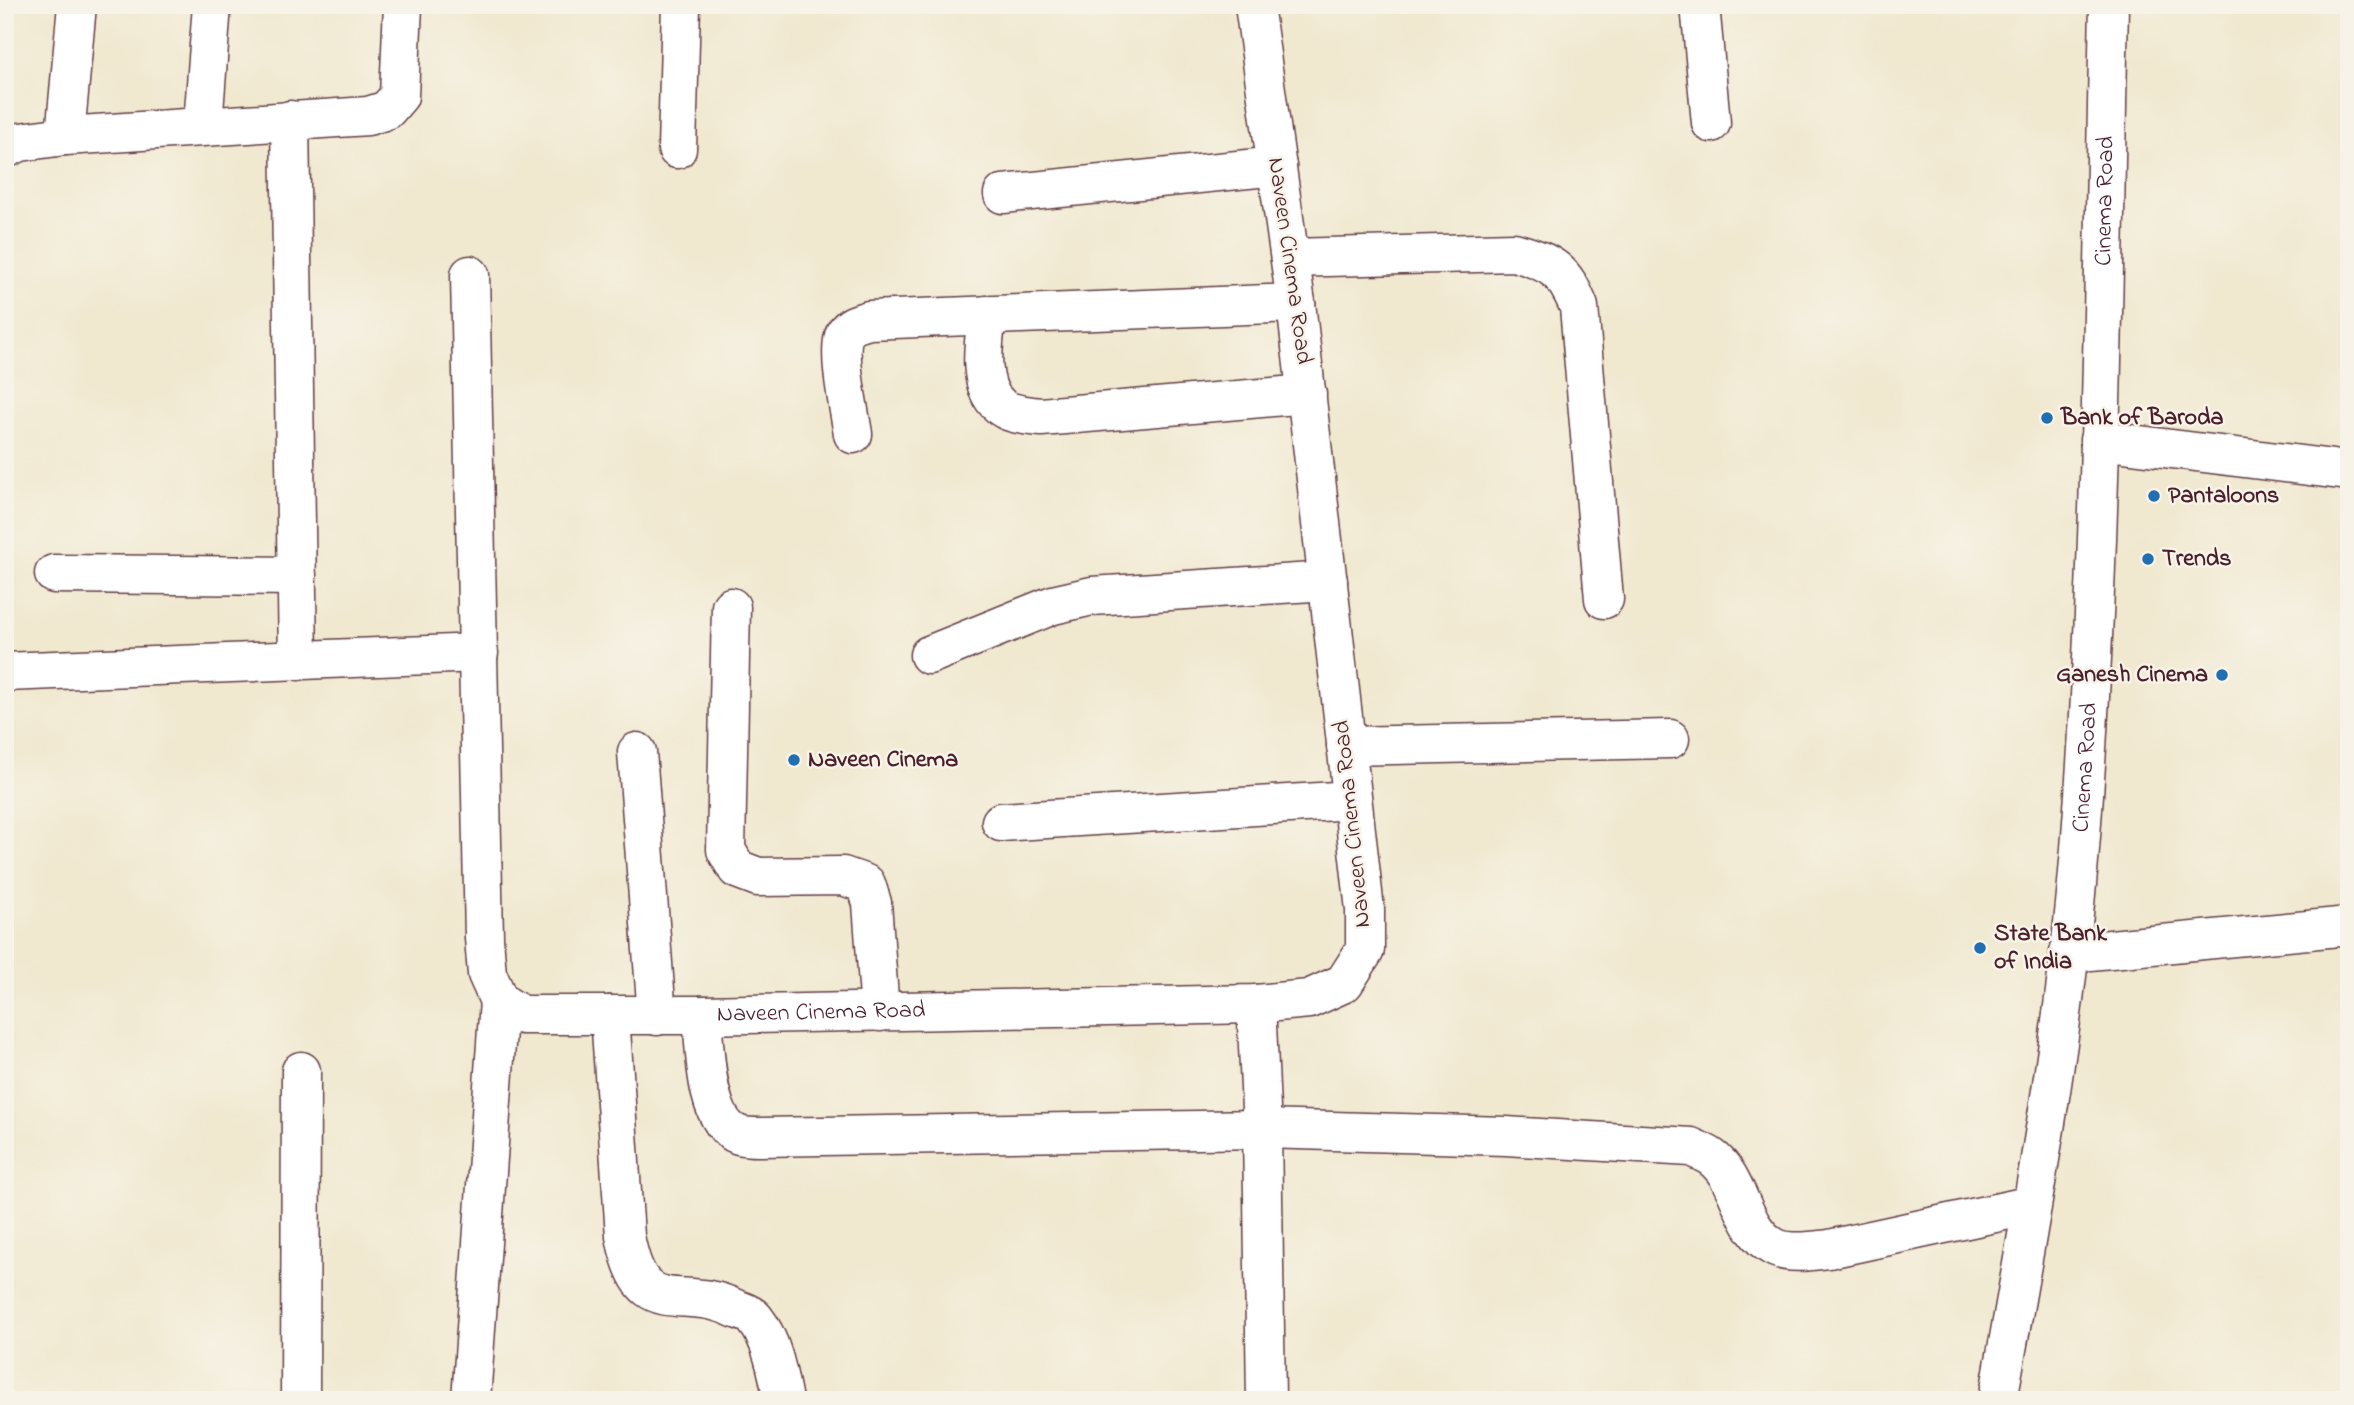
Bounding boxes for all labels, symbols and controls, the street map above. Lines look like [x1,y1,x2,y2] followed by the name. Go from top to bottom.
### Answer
[2087,135,2124,266] street label: Cinema Road
[1257,155,1321,367] street label: Naveen Cinema Road
[2060,401,2224,436] place label: Bank of Baroda
[2039,410,2055,426] marker: Bank of Baroda
[2168,479,2279,514] place label: Pantaloons
[2146,488,2162,504] marker: Pantaloons
[2162,542,2231,577] place label: Trends
[2140,551,2156,567] marker: Trends
[2056,658,2208,693] place label: Ganesh Cinema
[2214,667,2230,683] marker: Ganesh Cinema
[2064,701,2107,834] street label: Cinema Road
[1325,718,1381,929] street label: Naveen Cinema Road
[808,743,958,778] place label: Naveen Cinema
[786,752,802,768] marker: Naveen Cinema
[1994,917,2107,980] place label: State Bank of India
[1972,940,1988,956] marker: State Bank of India
[717,993,926,1032] street label: Naveen Cinema Road

